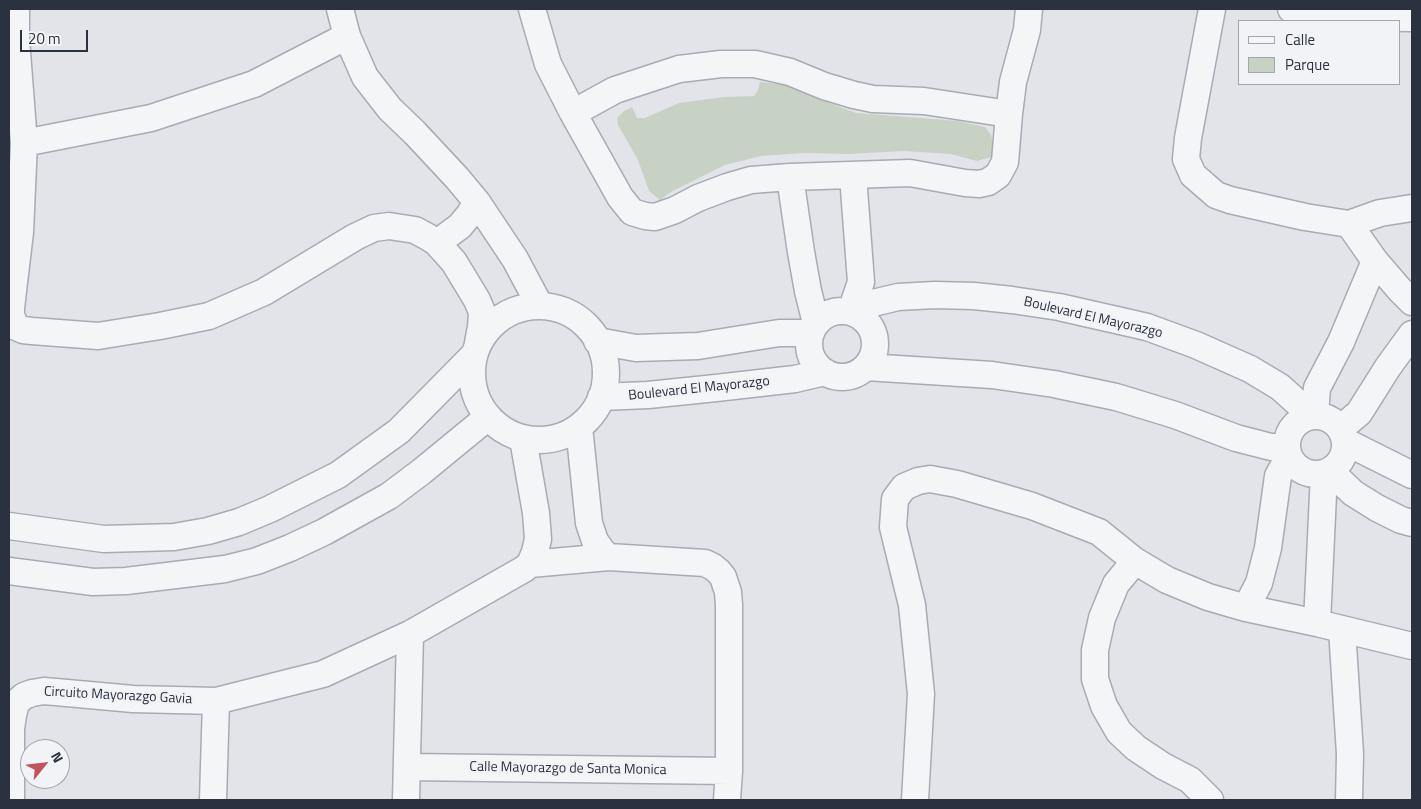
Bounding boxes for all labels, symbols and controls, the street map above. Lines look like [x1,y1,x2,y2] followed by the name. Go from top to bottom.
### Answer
[22,20,90,52] scale bar
[1238,20,1401,85] legend
[28,27,61,50] text: 20 m
[1285,28,1315,51] text: Calle
[1285,53,1330,76] text: Parque
[1022,294,1164,342] street label: Boulevard El Mayorazgo
[627,373,771,405] street label: Boulevard El Mayorazgo
[43,684,193,708] street label: Circuito Mayorazgo Gavia
[20,739,70,789] north arrow
[46,748,69,766] text: N
[469,759,667,779] street label: Calle Mayorazgo de Santa Monica

